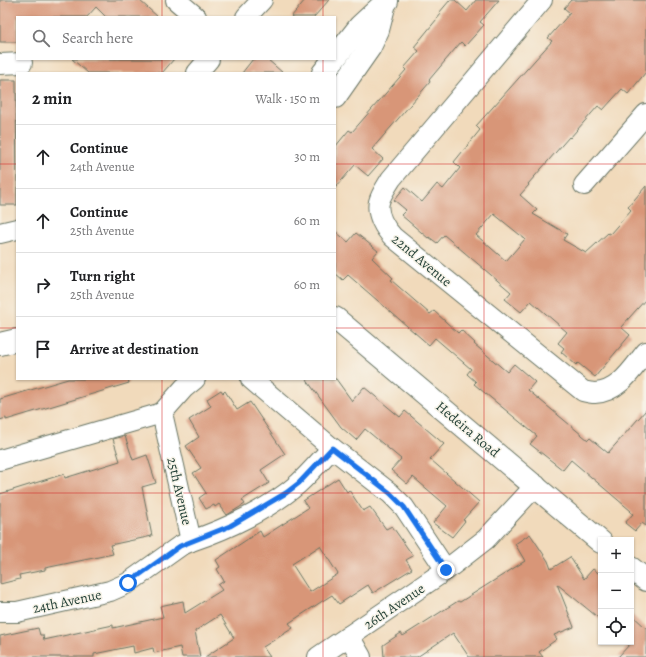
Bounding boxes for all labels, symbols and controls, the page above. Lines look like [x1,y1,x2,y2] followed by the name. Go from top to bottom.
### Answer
[16,16,336,60] search box
[30,27,52,49] icon: search
[62,28,133,48] text: Search here
[32,87,72,110] text: 2 min
[255,90,320,107] text: Walk · 150 m
[70,138,128,158] text: Continue
[32,146,54,168] icon: ahead
[294,148,320,165] text: 30 m
[70,158,135,175] text: 24th Avenue
[70,202,128,222] text: Continue
[32,210,54,232] icon: ahead
[294,212,320,229] text: 60 m
[70,222,134,239] text: 25th Avenue
[388,230,456,291] street label: 22nd Avenue
[70,266,135,286] text: Turn right
[32,274,54,296] icon: right
[294,276,320,293] text: 60 m
[70,286,134,303] text: 25th Avenue
[32,338,54,360] icon: arrive
[70,339,199,359] text: Arrive at destination
[432,397,504,462] street label: Hedeira Road
[162,455,197,527] street label: 25th Avenue
[598,537,634,645] map controls
[598,537,634,573] button: +
[437,561,455,579] route end
[598,573,634,609] button: −
[119,574,137,592] route start
[360,579,428,634] street label: 26th Avenue
[31,585,103,618] street label: 24th Avenue
[598,609,634,645] button: locate

